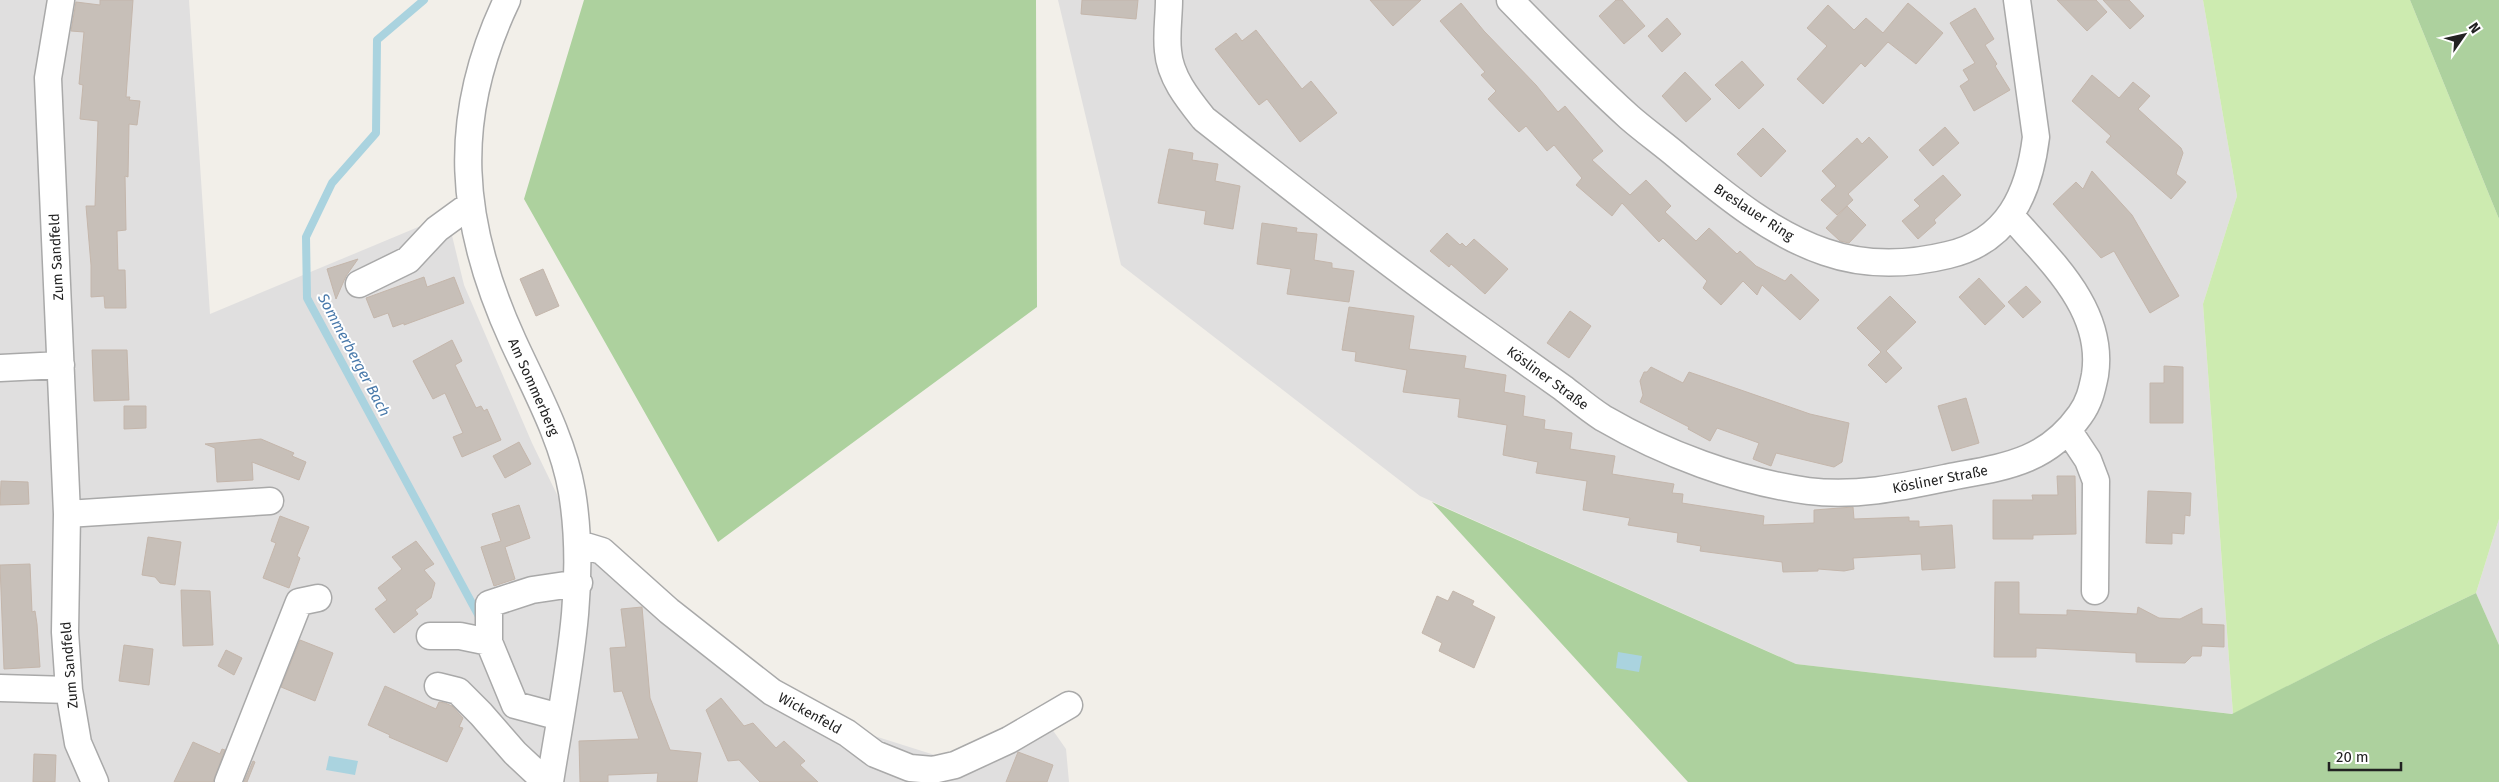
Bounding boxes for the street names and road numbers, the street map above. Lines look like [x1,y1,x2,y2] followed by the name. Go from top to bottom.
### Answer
[1710,180,1798,245] street label: Breslauer Ring
[46,213,67,301] street label: Zum Sandfeld
[504,336,563,439] street label: Am Sommerberg
[1504,343,1592,414] street label: Kösliner Straße
[1891,462,1989,497] street label: Kösliner Straße
[57,621,82,709] street label: Zum Sandfeld
[775,689,844,738] street label: Wickenfeld

